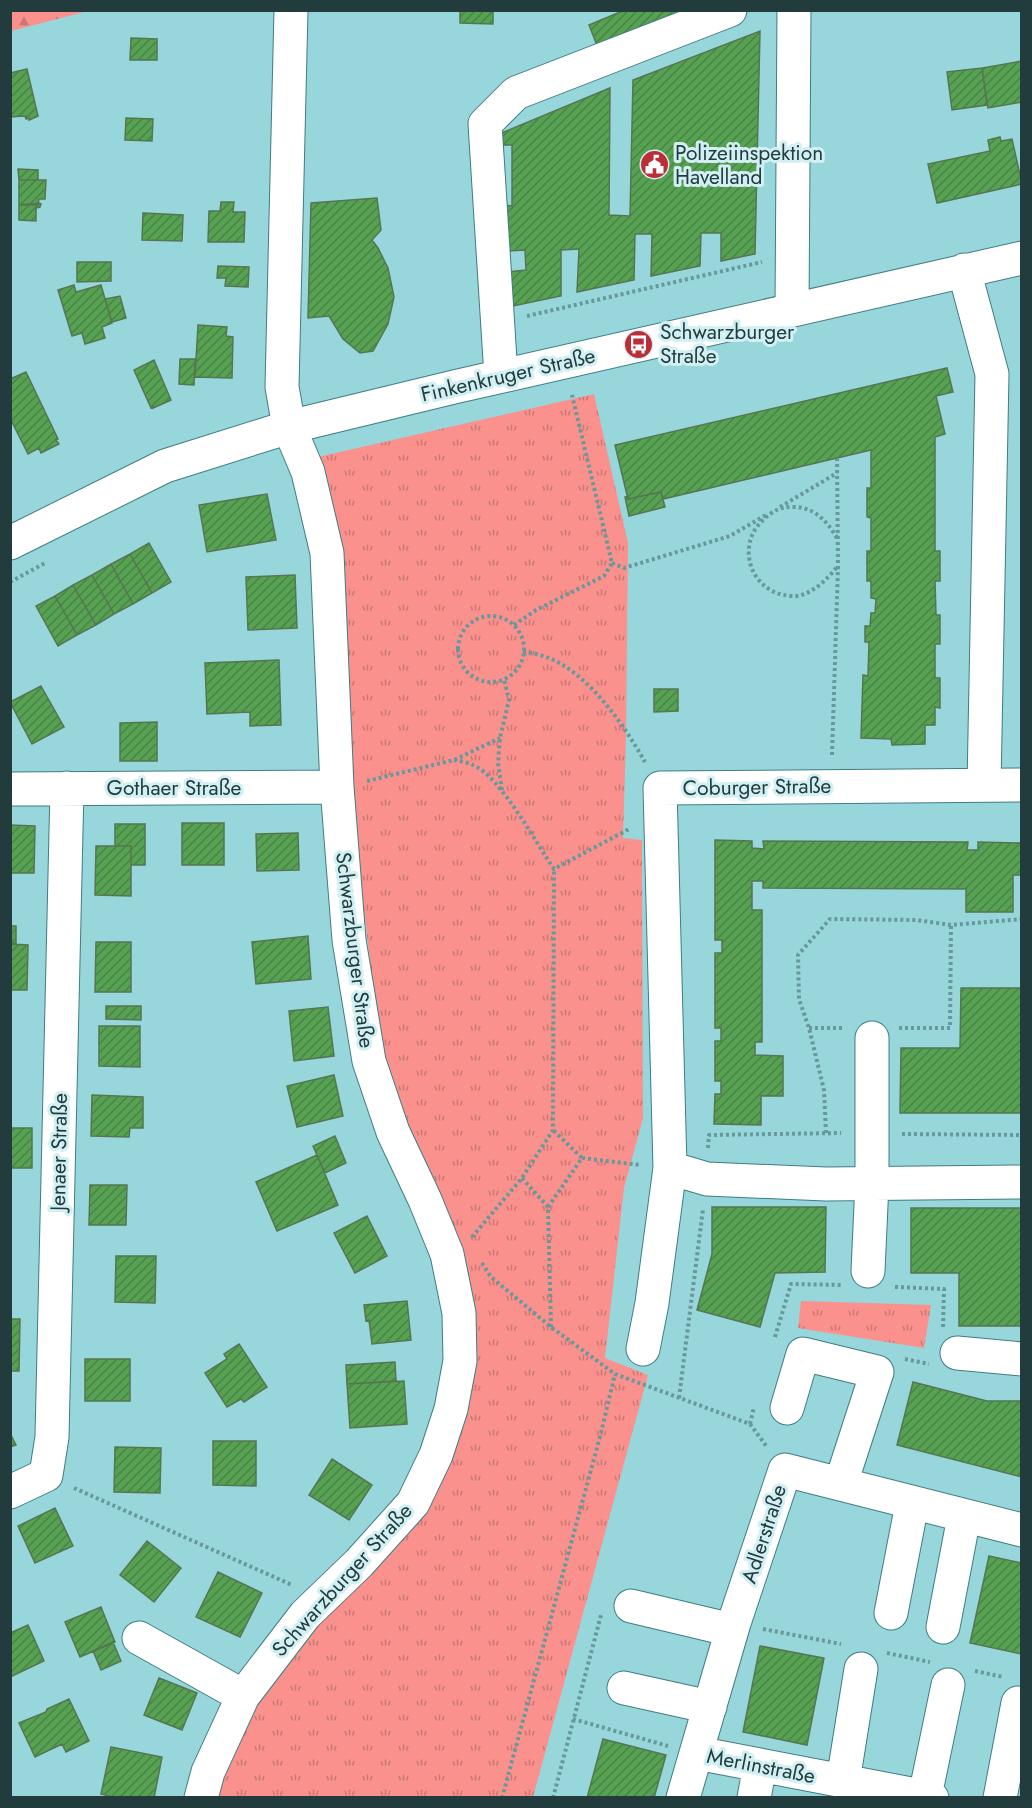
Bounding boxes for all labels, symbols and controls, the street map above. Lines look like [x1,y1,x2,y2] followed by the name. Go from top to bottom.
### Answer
[675,138,823,192] place label: Polizeiinspektion Havelland
[638,149,670,181] public building icon: Polizeiinspektion Havelland
[660,317,795,371] place label: Schwarzburger Straße
[623,328,655,360] bus stop icon: Schwarzburger Straße
[418,340,598,410] street label: Finkenkruger Straße
[682,771,832,803] street label: Coburger Straße
[107,773,242,803] street label: Gothaer Straße
[328,850,382,1050] street label: Schwarzburger Straße
[43,1093,75,1214] street label: Jenaer Straße
[734,1481,794,1587] street label: Adlerstraße
[265,1497,419,1663] street label: Schwarzburger Straße
[704,1741,818,1791] street label: Merlinstraße

